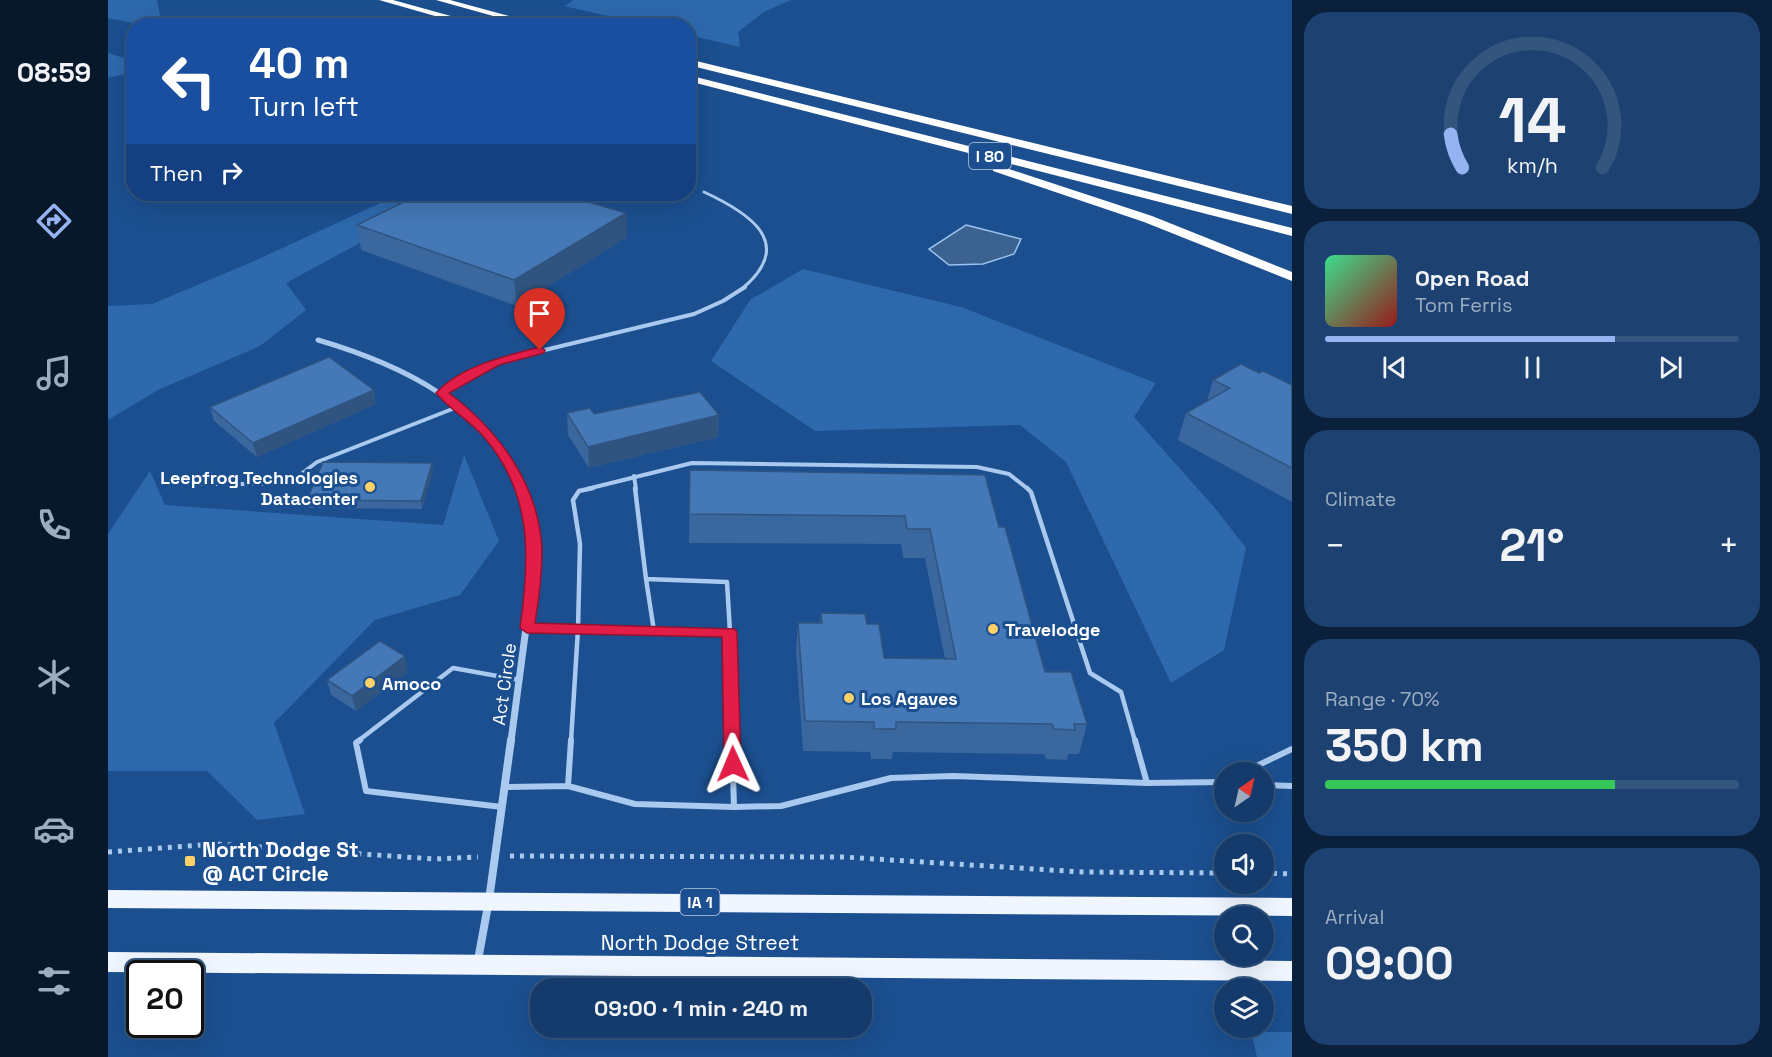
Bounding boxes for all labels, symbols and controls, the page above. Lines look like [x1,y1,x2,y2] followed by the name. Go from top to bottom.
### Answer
[249,37,349,90] text: 40 m
[150,42,228,120] icon: left
[17,55,91,90] text: 08:59
[1498,81,1566,160] text: 14
[249,89,359,124] text: Turn left
[969,143,1011,169] road number: I 80
[1506,152,1558,179] text: km/h
[215,156,248,189] icon: right
[150,159,203,187] text: Then
[33,200,75,242] icon: directions
[1415,264,1530,292] text: Open Road
[514,288,565,350] pin
[1415,292,1513,318] text: Tom Ferris
[523,297,556,330] icon: arrive
[1378,351,1411,384] icon: previous
[1516,351,1549,384] icon: pause
[1654,351,1687,384] icon: next
[33,352,75,394] icon: music
[160,466,358,510] place label: Leepfrog Technologies Datacenter
[363,480,377,494] marker: Leepfrog Technologies Datacenter
[1325,486,1396,512] text: Climate
[33,504,75,546] icon: phone
[1500,517,1564,574] text: 21°
[1325,525,1345,567] text: −
[1719,525,1739,567] text: +
[1005,618,1100,641] place label: Travelodge
[986,622,1000,636] marker: Travelodge
[487,641,521,727] street label: Act Circle
[33,656,75,698] icon: climate
[382,672,441,695] place label: Amoco
[363,676,377,690] marker: Amoco
[1325,686,1439,712] text: Range · 70%
[861,687,958,710] place label: Los Agaves
[842,691,856,705] marker: Los Agaves
[1325,717,1484,774] text: 350 km
[701,732,765,796] position arrow
[1214,762,1274,822] north arrow
[1214,762,1274,1038] map controls
[33,808,75,850] icon: car
[1214,834,1274,894] button: sound
[202,836,358,887] place label: North Dodge St @ ACT Circle
[183,854,197,868] marker: North Dodge St @ ACT Circle
[680,889,720,915] road number: IA 1
[1325,904,1384,930] text: Arrival
[1214,906,1274,966] button: search
[601,929,799,956] street label: North Dodge Street
[1325,935,1454,992] text: 09:00
[33,960,75,1002] icon: filters
[126,960,204,1038] speed limit sign: 20
[1214,978,1274,1038] button: layers
[594,994,808,1022] text: 09:00 · 1 min · 240 m

